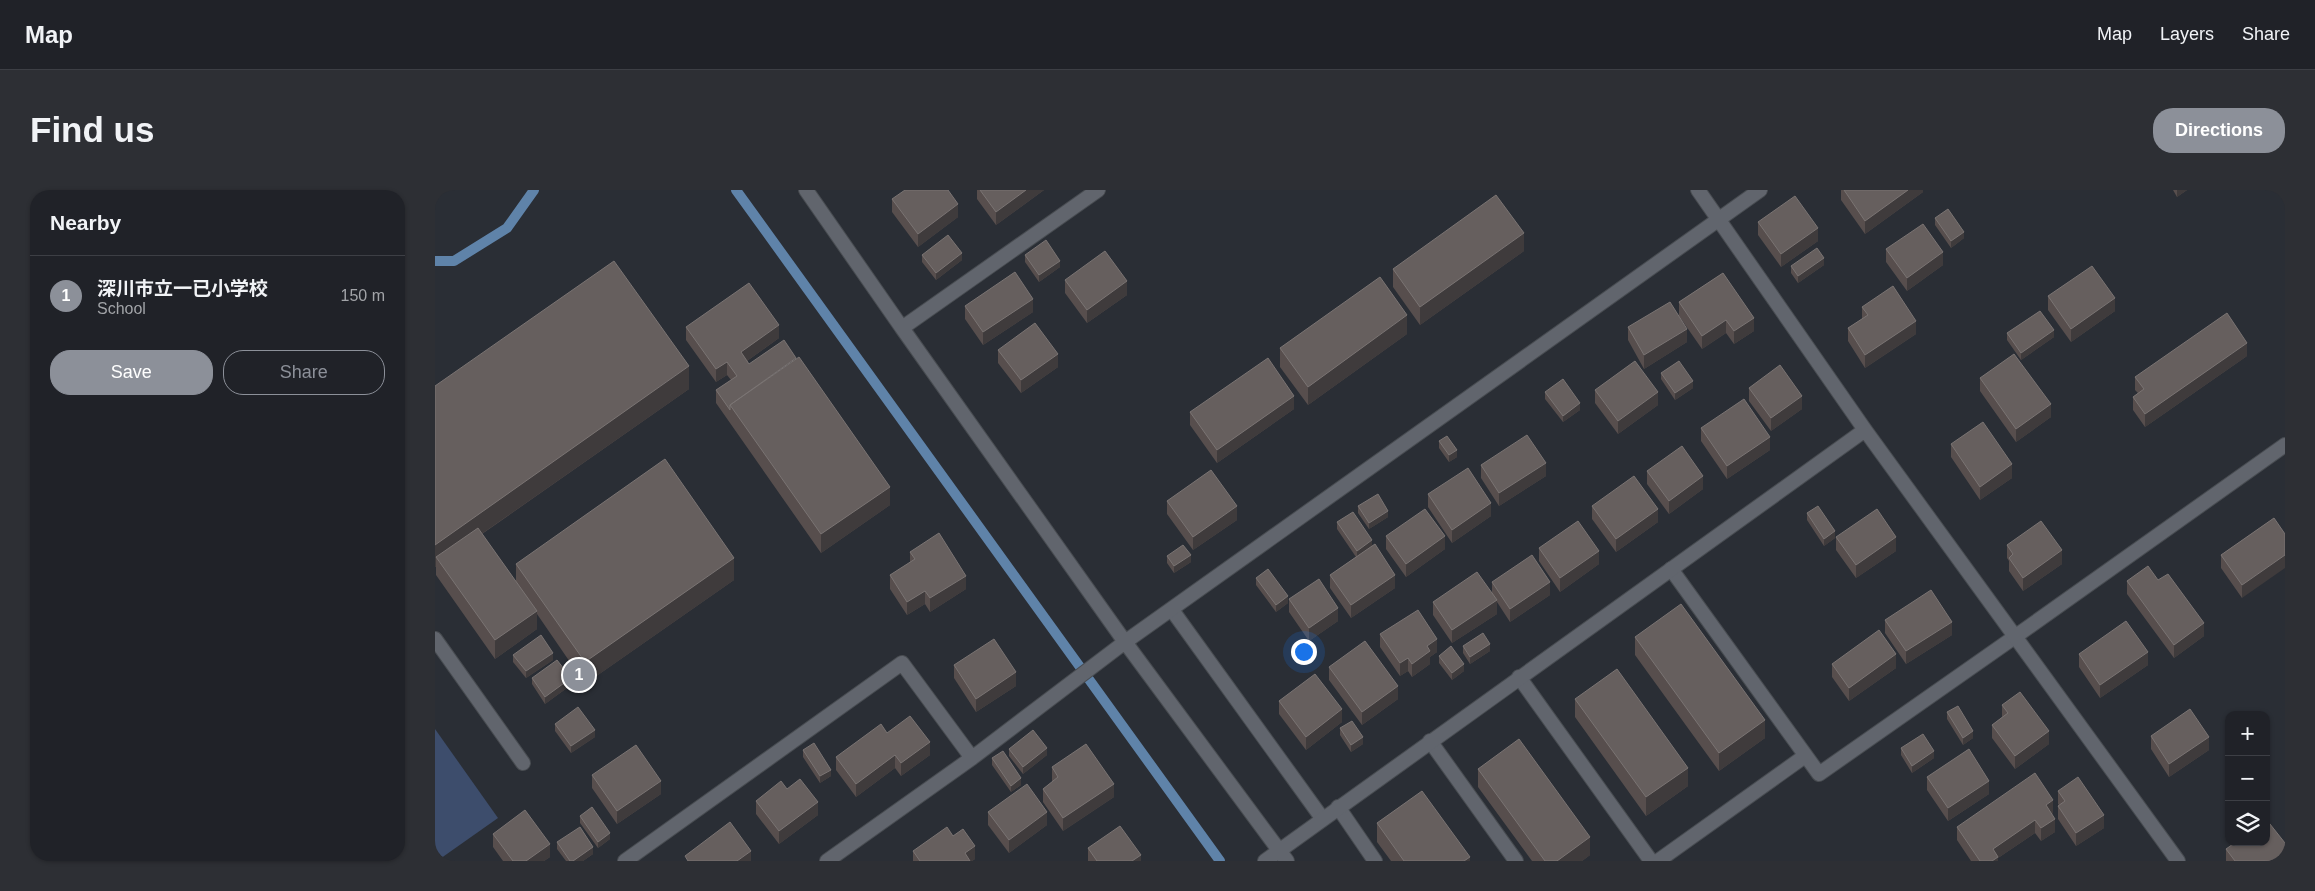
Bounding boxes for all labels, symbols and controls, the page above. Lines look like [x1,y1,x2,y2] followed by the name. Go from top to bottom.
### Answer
[25,21,73,48] text: Map
[2097,24,2132,44] text: Map
[2160,24,2214,44] text: Layers
[2242,24,2290,44] text: Share
[2153,108,2285,153] button: Directions
[30,110,154,149] text: Find us
[50,211,121,234] text: Nearby
[97,278,268,299] text: 深川市立一已小学校
[62,287,70,304] text: 1
[341,287,385,304] text: 150 m
[97,300,146,317] text: School
[50,350,213,395] button: Save
[223,350,385,395] button: Share
[1291,639,1317,665] your location
[563,656,595,694] pin: 1
[2225,711,2270,846] map controls
[2225,711,2270,756] button: +
[2225,756,2270,801] button: −
[2225,801,2270,846] button: layers

